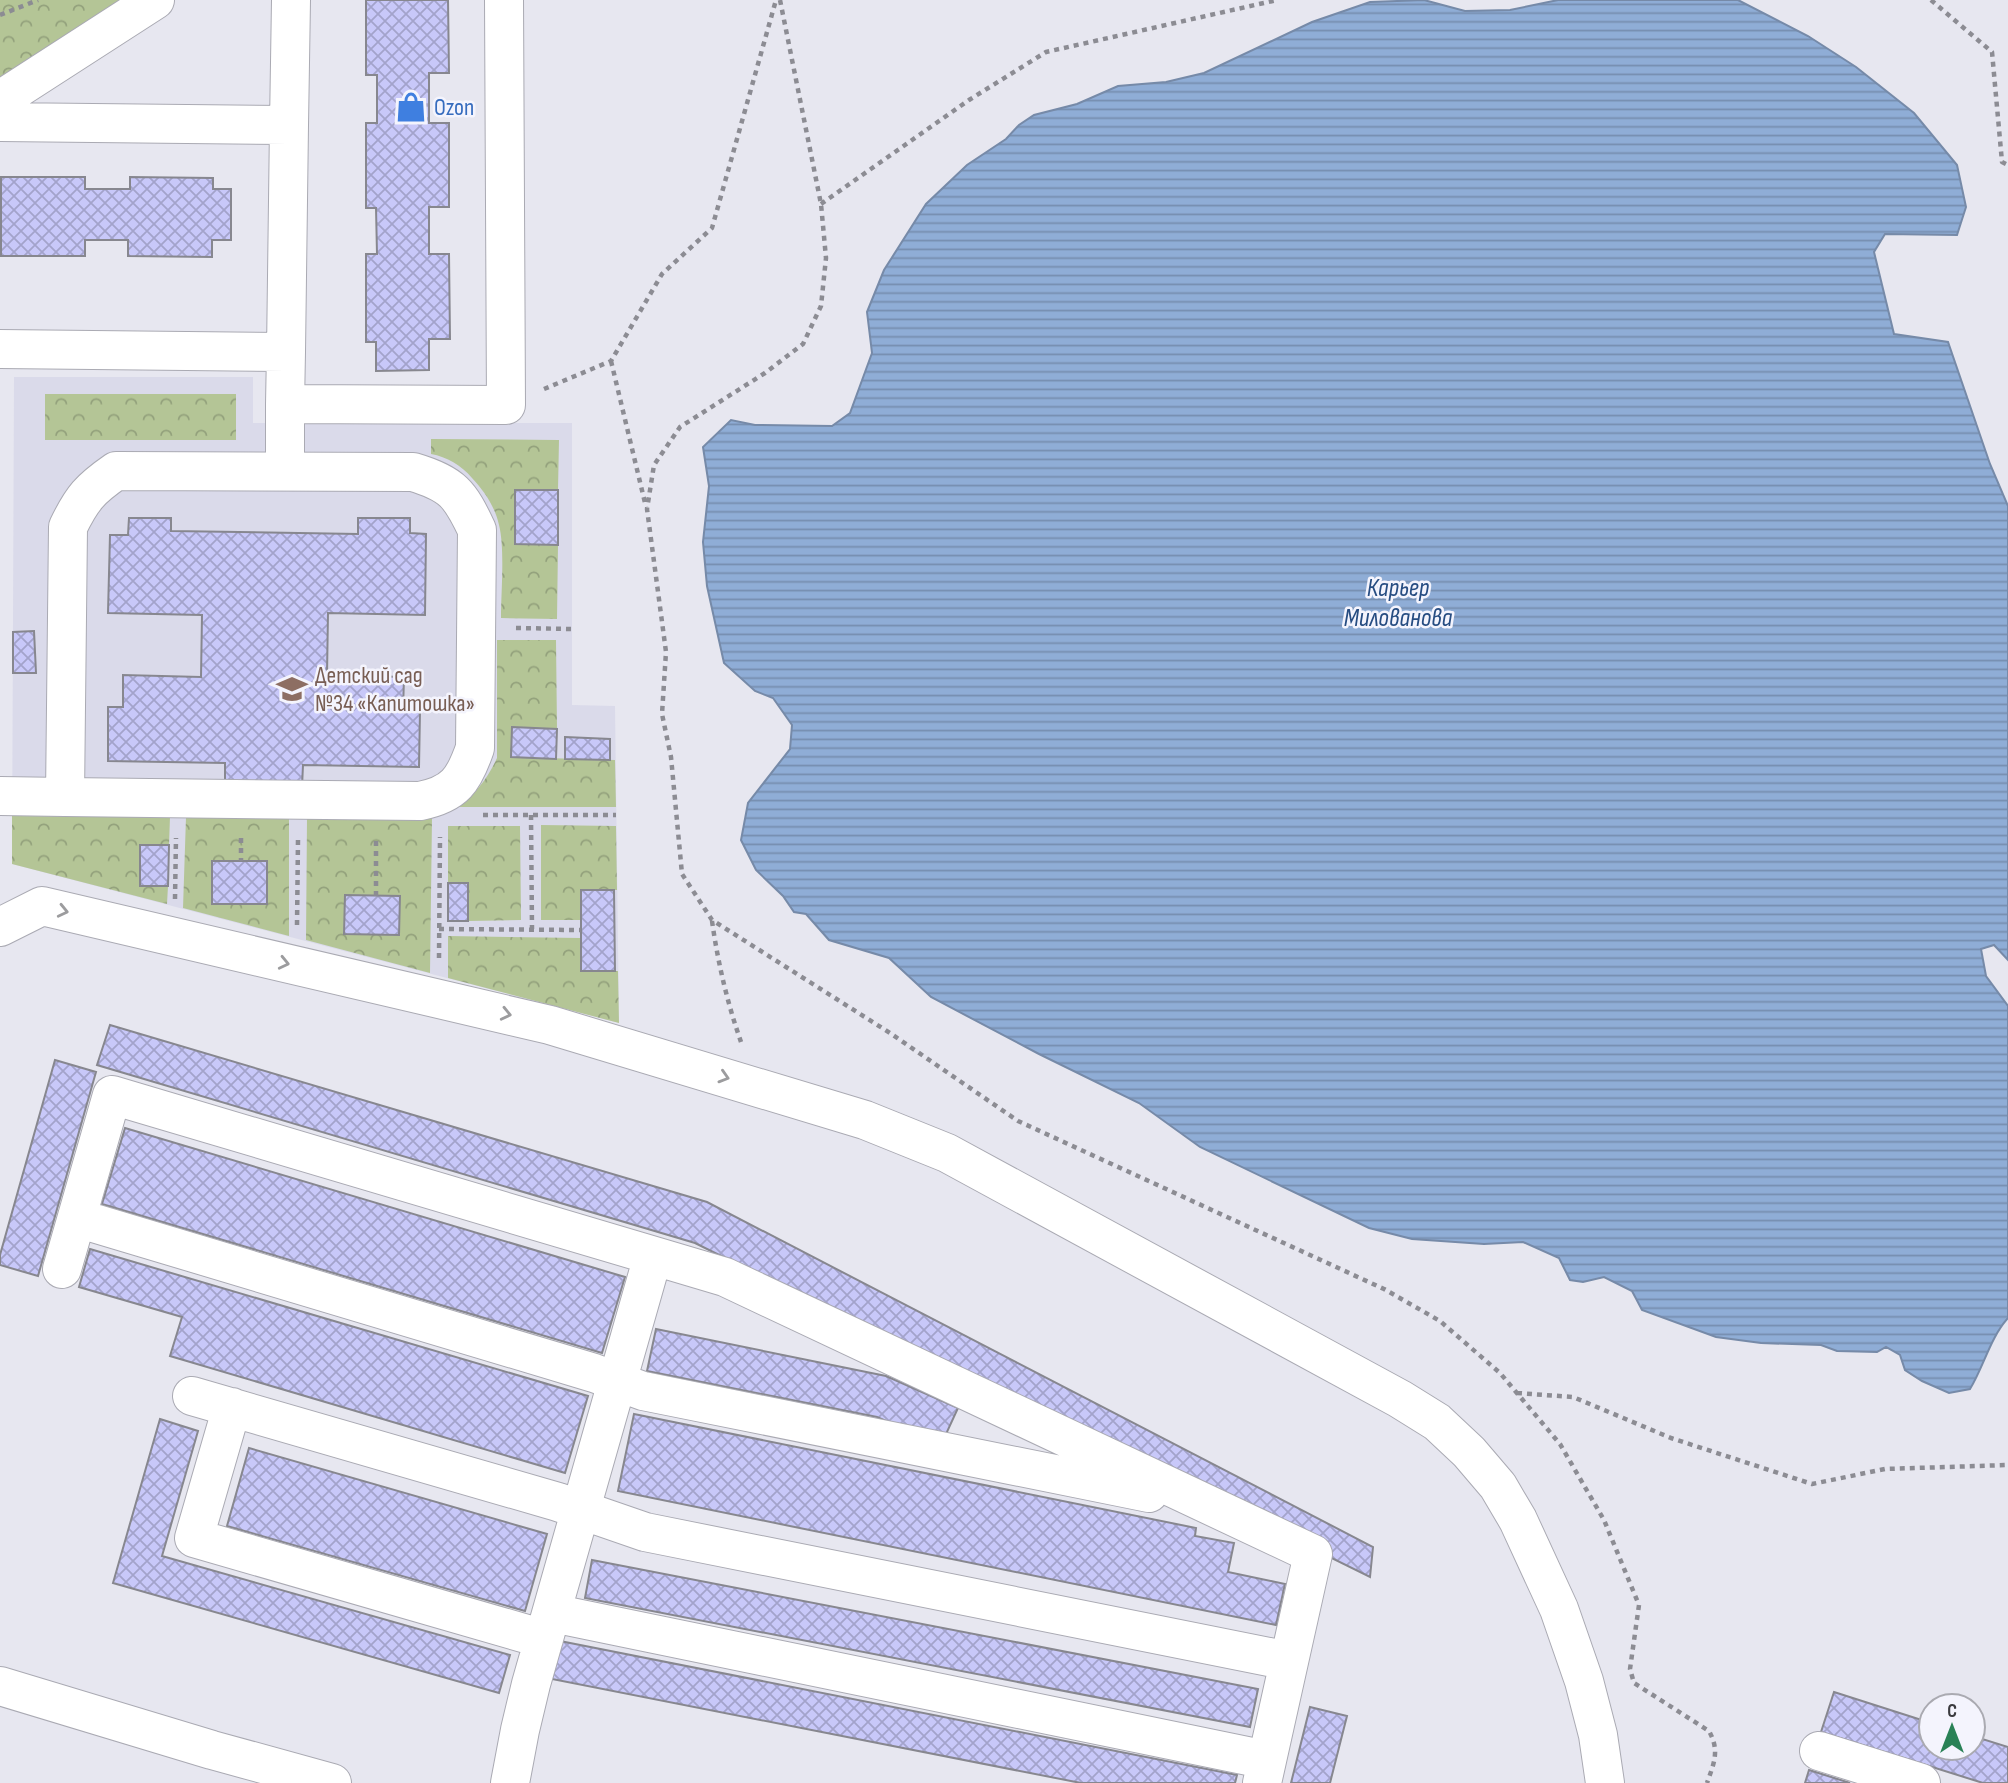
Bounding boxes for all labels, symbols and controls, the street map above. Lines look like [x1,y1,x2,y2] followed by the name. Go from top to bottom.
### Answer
[394,90,428,124] shop icon: Ozon
[434,93,474,122] place label: Ozon
[1344,573,1453,634] water label: Карьер Милованова
[315,661,475,718] place label: Детский сад №34 «Капитошка»
[275,672,309,706] school or university icon: Детский сад №34 «Капитошка»
[56,902,68,917] one-way arrow
[278,954,290,969] one-way arrow
[500,1006,512,1020] one-way arrow
[718,1069,730,1084] one-way arrow
[1917,1692,1987,1762] north arrow
[1947,1700,1957,1723] text: С

